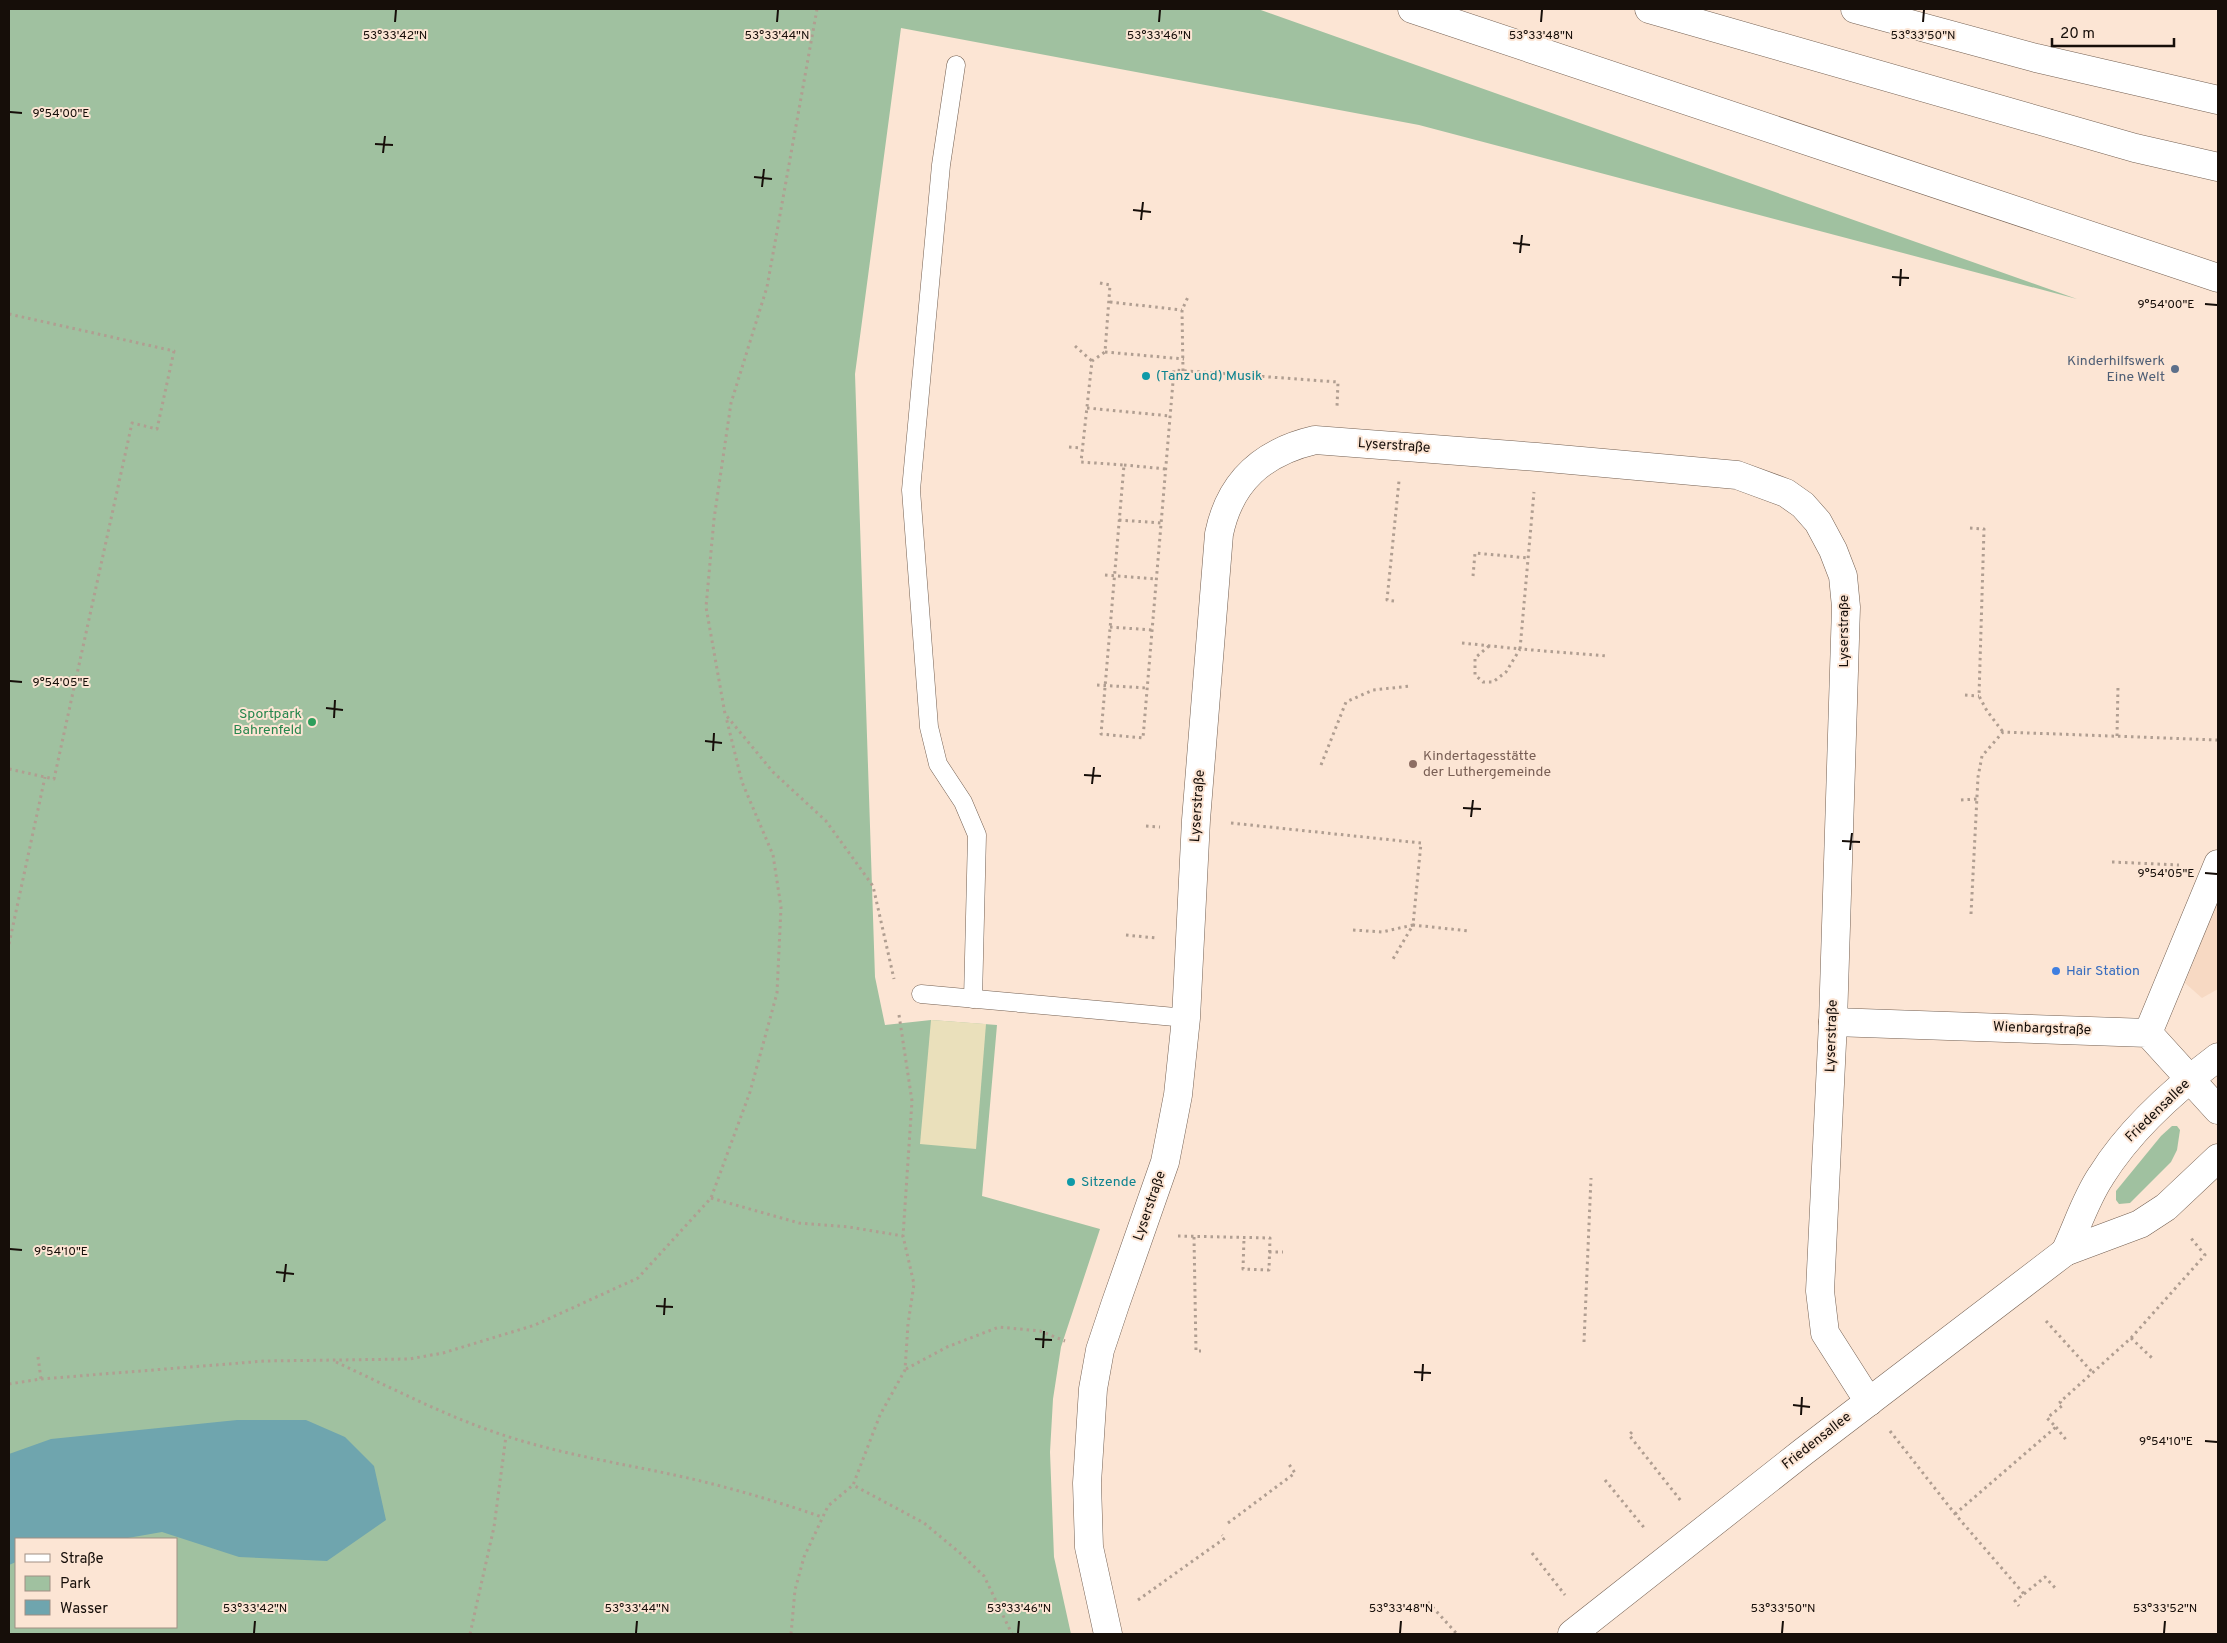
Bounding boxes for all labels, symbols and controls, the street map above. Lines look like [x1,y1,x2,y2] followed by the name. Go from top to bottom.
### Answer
[2052,15,2174,47] scale bar
[2060,25,2095,44] text: 20 m
[363,28,427,44] text: 53°33'42"N
[745,28,809,44] text: 53°33'44"N
[1127,28,1191,44] text: 53°33'46"N
[1509,28,1573,44] text: 53°33'48"N
[1890,28,1956,44] text: 53°33'50"N
[32,106,90,122] text: 9°54'00"E
[2137,297,2195,313] text: 9°54'00"E
[2067,353,2165,386] place label: Kinderhilfswerk Eine Welt
[2169,363,2181,375] marker: Kinderhilfswerk Eine Welt
[1156,368,1262,385] place label: (Tanz und) Musik
[1140,370,1152,382] marker: (Tanz und) Musik
[1357,435,1431,457] street label: Lyserstraße
[1836,595,1853,667] street label: Lyserstraße
[33,675,89,691] text: 9°54'05"E
[233,706,302,739] place label: Sportpark Bahrenfeld
[306,716,318,728] marker: Sportpark Bahrenfeld
[1423,748,1551,781] place label: Kindertagesstätte der Luthergemeinde
[1407,758,1419,770] marker: Kindertagesstätte der Luthergemeinde
[1187,769,1209,843] street label: Lyserstraße
[2138,866,2194,882] text: 9°54'05"E
[2066,963,2140,980] place label: Hair Station
[2050,965,2062,977] marker: Hair Station
[1822,999,1842,1073] street label: Lyserstraße
[1993,1019,2091,1039] street label: Wienbargstraße
[2122,1076,2194,1146] street label: Friedensallee
[1130,1169,1170,1243] street label: Lyserstraße
[1081,1174,1136,1191] place label: Sitzende
[1065,1176,1077,1188] marker: Sitzende
[34,1244,88,1260] text: 9°54'10"E
[1779,1409,1855,1473] street label: Friedensallee
[2139,1434,2193,1450] text: 9°54'10"E
[15,1538,178,1628] legend
[60,1550,104,1569] text: Straße
[60,1575,91,1594] text: Park
[60,1600,108,1619] text: Wasser
[223,1601,287,1617] text: 53°33'42"N
[605,1601,669,1617] text: 53°33'44"N
[987,1601,1051,1617] text: 53°33'46"N
[1369,1601,1433,1617] text: 53°33'48"N
[1750,1601,1816,1617] text: 53°33'50"N
[2133,1601,2197,1617] text: 53°33'52"N

